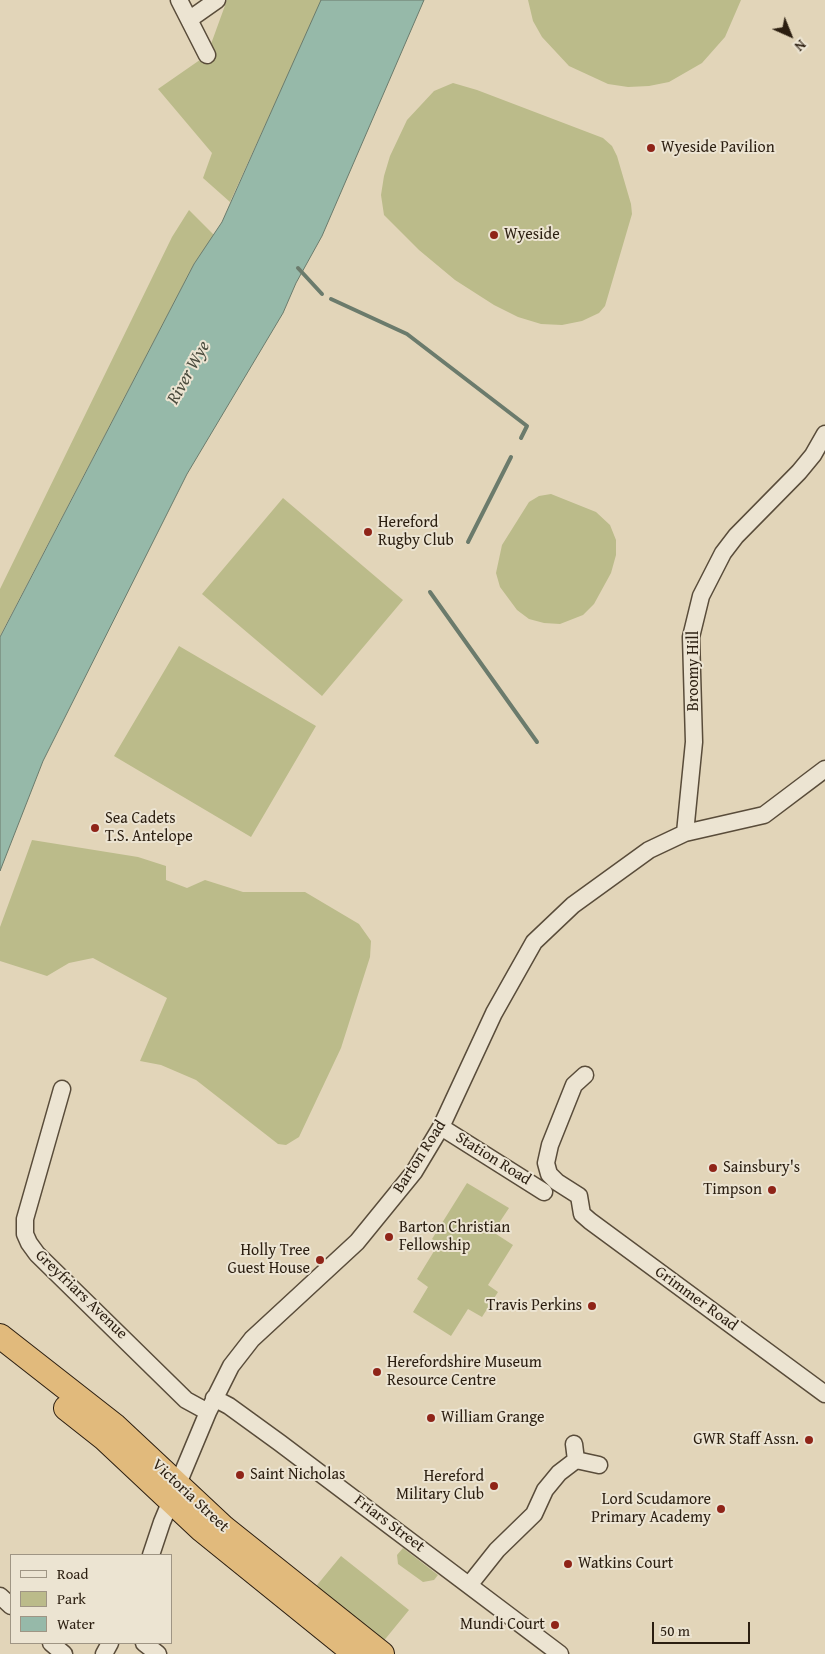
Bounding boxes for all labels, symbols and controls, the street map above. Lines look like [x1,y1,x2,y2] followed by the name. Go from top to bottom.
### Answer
[765,10,815,60] north arrow
[790,35,811,56] text: N
[661,138,775,158] place label: Wyeside Pavilion
[645,142,657,154] marker: Wyeside Pavilion
[504,225,560,245] place label: Wyeside
[488,229,500,241] marker: Wyeside
[163,338,215,408] water label: River Wye
[378,513,454,551] place label: Hereford Rugby Club
[362,526,374,538] marker: Hereford Rugby Club
[684,631,704,711] street label: Broomy Hill
[105,809,193,847] place label: Sea Cadets T.S. Antelope
[89,822,101,834] marker: Sea Cadets T.S. Antelope
[389,1117,451,1197] street label: Barton Road
[452,1128,534,1190] street label: Station Road
[723,1158,800,1178] place label: Sainsbury's
[707,1162,719,1174] marker: Sainsbury's
[703,1180,762,1200] place label: Timpson
[766,1184,778,1196] marker: Timpson
[399,1218,510,1256] place label: Barton Christian Fellowship
[383,1231,395,1243] marker: Barton Christian Fellowship
[228,1241,310,1279] place label: Holly Tree Guest House
[31,1246,131,1344] street label: Greyfriars Avenue
[314,1254,326,1266] marker: Holly Tree Guest House
[651,1263,741,1335] street label: Grimmer Road
[486,1296,582,1316] place label: Travis Perkins
[586,1300,598,1312] marker: Travis Perkins
[387,1353,542,1391] place label: Herefordshire Museum Resource Centre
[371,1366,383,1378] marker: Herefordshire Museum Resource Centre
[441,1408,545,1428] place label: William Grange
[425,1412,437,1424] marker: William Grange
[693,1430,799,1450] place label: GWR Staff Assn.
[803,1434,815,1446] marker: GWR Staff Assn.
[147,1455,233,1537] street label: Victoria Street
[250,1465,345,1485] place label: Saint Nicholas
[396,1467,484,1505] place label: Hereford Military Club
[234,1469,246,1481] marker: Saint Nicholas
[488,1480,500,1492] marker: Hereford Military Club
[591,1490,711,1528] place label: Lord Scudamore Primary Academy
[350,1491,428,1557] street label: Friars Street
[715,1503,727,1515] marker: Lord Scudamore Primary Academy
[10,1554,172,1644] legend
[578,1554,673,1574] place label: Watkins Court
[562,1558,574,1570] marker: Watkins Court
[57,1563,88,1584] text: Road
[57,1588,86,1609] text: Park
[655,1612,752,1644] scale bar
[57,1613,95,1634] text: Water
[460,1615,545,1635] place label: Mundi Court
[549,1619,561,1631] marker: Mundi Court
[660,1620,690,1641] text: 50 m

